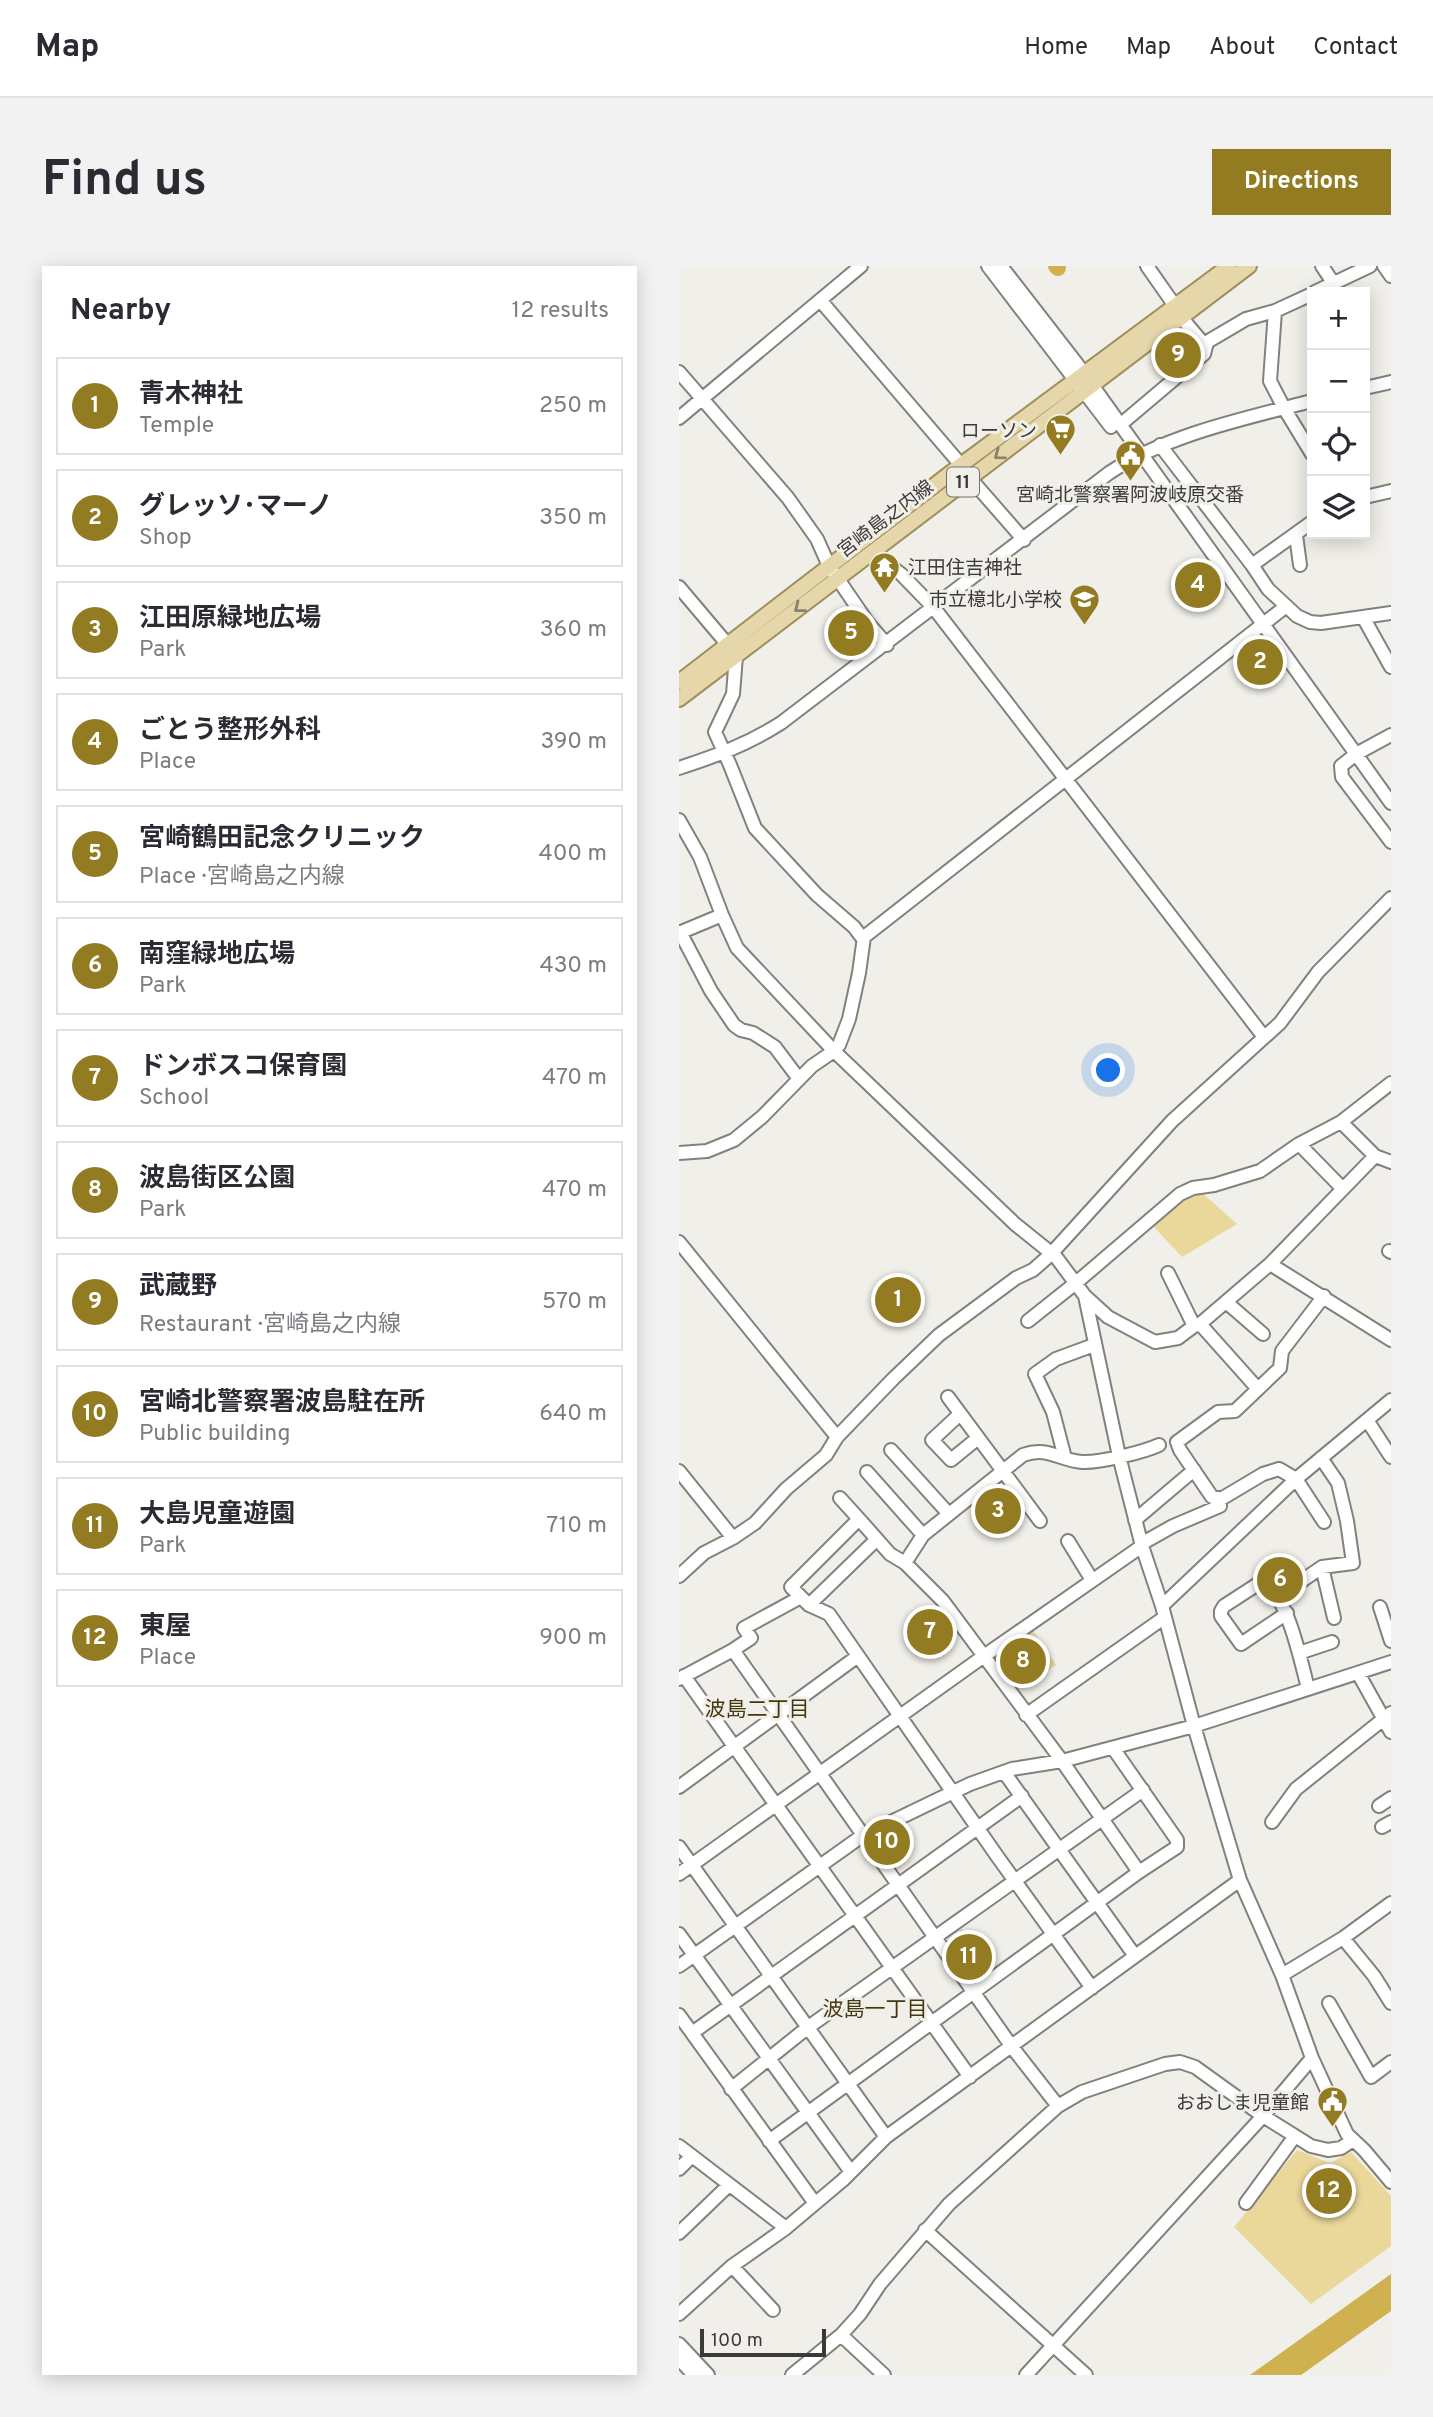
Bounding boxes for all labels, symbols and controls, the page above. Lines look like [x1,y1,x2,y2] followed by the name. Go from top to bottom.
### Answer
[35,27,99,69] text: Map
[1024,33,1088,63] text: Home
[1126,33,1171,63] text: Map
[1209,33,1275,63] text: About
[1313,33,1398,63] text: Contact
[1212,149,1391,215] button: Directions
[42,151,207,213] text: Find us
[1307,287,1370,539] map controls
[1307,287,1370,350] button: +
[70,293,171,330] text: Nearby
[512,297,609,326] text: 12 results
[1155,329,1201,381] pin: 9
[1307,350,1370,413] button: −
[139,379,243,412] text: 青木神社
[90,392,100,421] text: 1
[539,392,607,421] text: 250 m
[139,412,214,441] text: Temple
[1043,413,1077,457] supermarket icon: ローソン
[1307,413,1370,476] button: locate
[961,420,1037,444] place label: ローソン
[1113,438,1147,482] public building icon: 宮崎北警察署阿波岐原交番
[994,447,1007,459] one-way arrow
[947,468,979,496] road number: 11
[833,476,939,563] street label: 宮崎島之内線
[1307,476,1370,539] button: layers
[1016,484,1244,508] place label: 宮崎北警察署阿波岐原交番
[139,491,332,524] text: グレッソ･マーノ
[88,504,102,533] text: 2
[539,504,607,533] text: 350 m
[139,524,192,553] text: Shop
[868,550,902,594] temple icon: 江田住吉神社
[908,557,1022,581] place label: 江田住吉神社
[1175,559,1221,611] pin: 4
[1068,582,1102,626] school or university icon: 市立檍北小学校
[929,589,1062,613] place label: 市立檍北小学校
[794,599,806,612] one-way arrow
[139,603,321,636] text: 江田原緑地広場
[828,607,874,659] pin: 5
[88,616,102,645] text: 3
[540,616,607,645] text: 360 m
[139,636,186,665] text: Park
[1237,636,1283,688] pin: 2
[139,715,321,748] text: ごとう整形外科
[88,728,102,757] text: 4
[540,728,607,757] text: 390 m
[139,748,196,777] text: Place
[139,823,425,856] text: 宮崎鶴田記念クリニック
[88,840,102,869] text: 5
[538,840,607,869] text: 400 m
[139,863,345,892] text: Place · 宮崎島之内線
[139,939,295,972] text: 南窪緑地広場
[88,952,102,981] text: 6
[539,952,607,981] text: 430 m
[139,972,186,1001] text: Park
[139,1051,347,1084] text: ドンボスコ保育園
[1091,1053,1125,1087] your location
[89,1064,101,1093] text: 7
[542,1064,607,1093] text: 470 m
[139,1084,209,1113] text: School
[139,1163,295,1196] text: 波島街区公園
[88,1176,102,1205] text: 8
[542,1176,607,1205] text: 470 m
[139,1196,186,1225] text: Park
[139,1271,217,1304] text: 武蔵野
[875,1274,921,1326] pin: 1
[88,1288,102,1317] text: 9
[542,1288,607,1317] text: 570 m
[139,1311,401,1340] text: Restaurant · 宮崎島之内線
[139,1387,425,1420] text: 宮崎北警察署波島駐在所
[83,1400,107,1429] text: 10
[539,1400,607,1429] text: 640 m
[139,1420,291,1449] text: Public building
[975,1485,1021,1537] pin: 3
[139,1499,295,1532] text: 大島児童遊園
[86,1512,104,1541] text: 11
[546,1512,607,1541] text: 710 m
[139,1532,186,1561] text: Park
[1257,1554,1303,1606] pin: 6
[907,1606,953,1658] pin: 7
[139,1611,191,1644] text: 東屋
[83,1624,107,1653] text: 12
[539,1624,607,1653] text: 900 m
[1000,1635,1046,1687] pin: 8
[139,1644,196,1673] text: Place
[705,1697,810,1724] district label: 波島二丁目
[864,1816,910,1868] pin: 10
[946,1931,992,1983] pin: 11
[823,1997,928,2024] district label: 波島一丁目
[1315,2085,1349,2129] public building icon: おおしま児童館
[1176,2092,1309,2116] place label: おおしま児童館
[1306,2165,1352,2217] pin: 12
[700,2326,826,2358] scale bar
[711,2329,763,2353] text: 100 m

